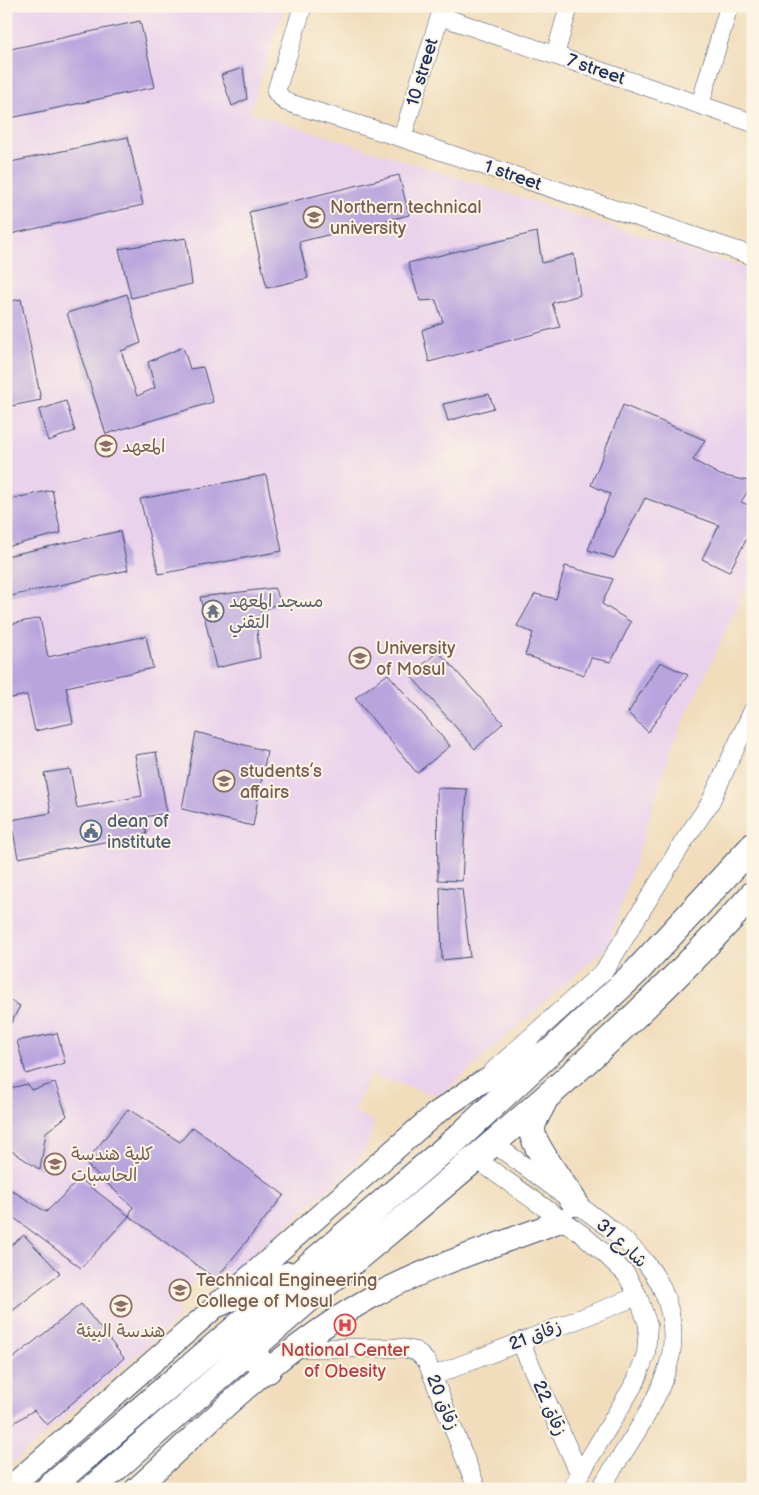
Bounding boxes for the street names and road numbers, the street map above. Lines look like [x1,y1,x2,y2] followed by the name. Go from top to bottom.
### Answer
[402,35,443,109] street label: 10 street
[564,50,628,89] street label: 7 street
[481,156,545,195] street label: 1 street
[591,1215,651,1273] street label: شارع 31
[506,1316,564,1355] street label: زقاق 21
[422,1371,463,1433] street label: زقاق 20
[528,1377,571,1439] street label: زقاق 22

